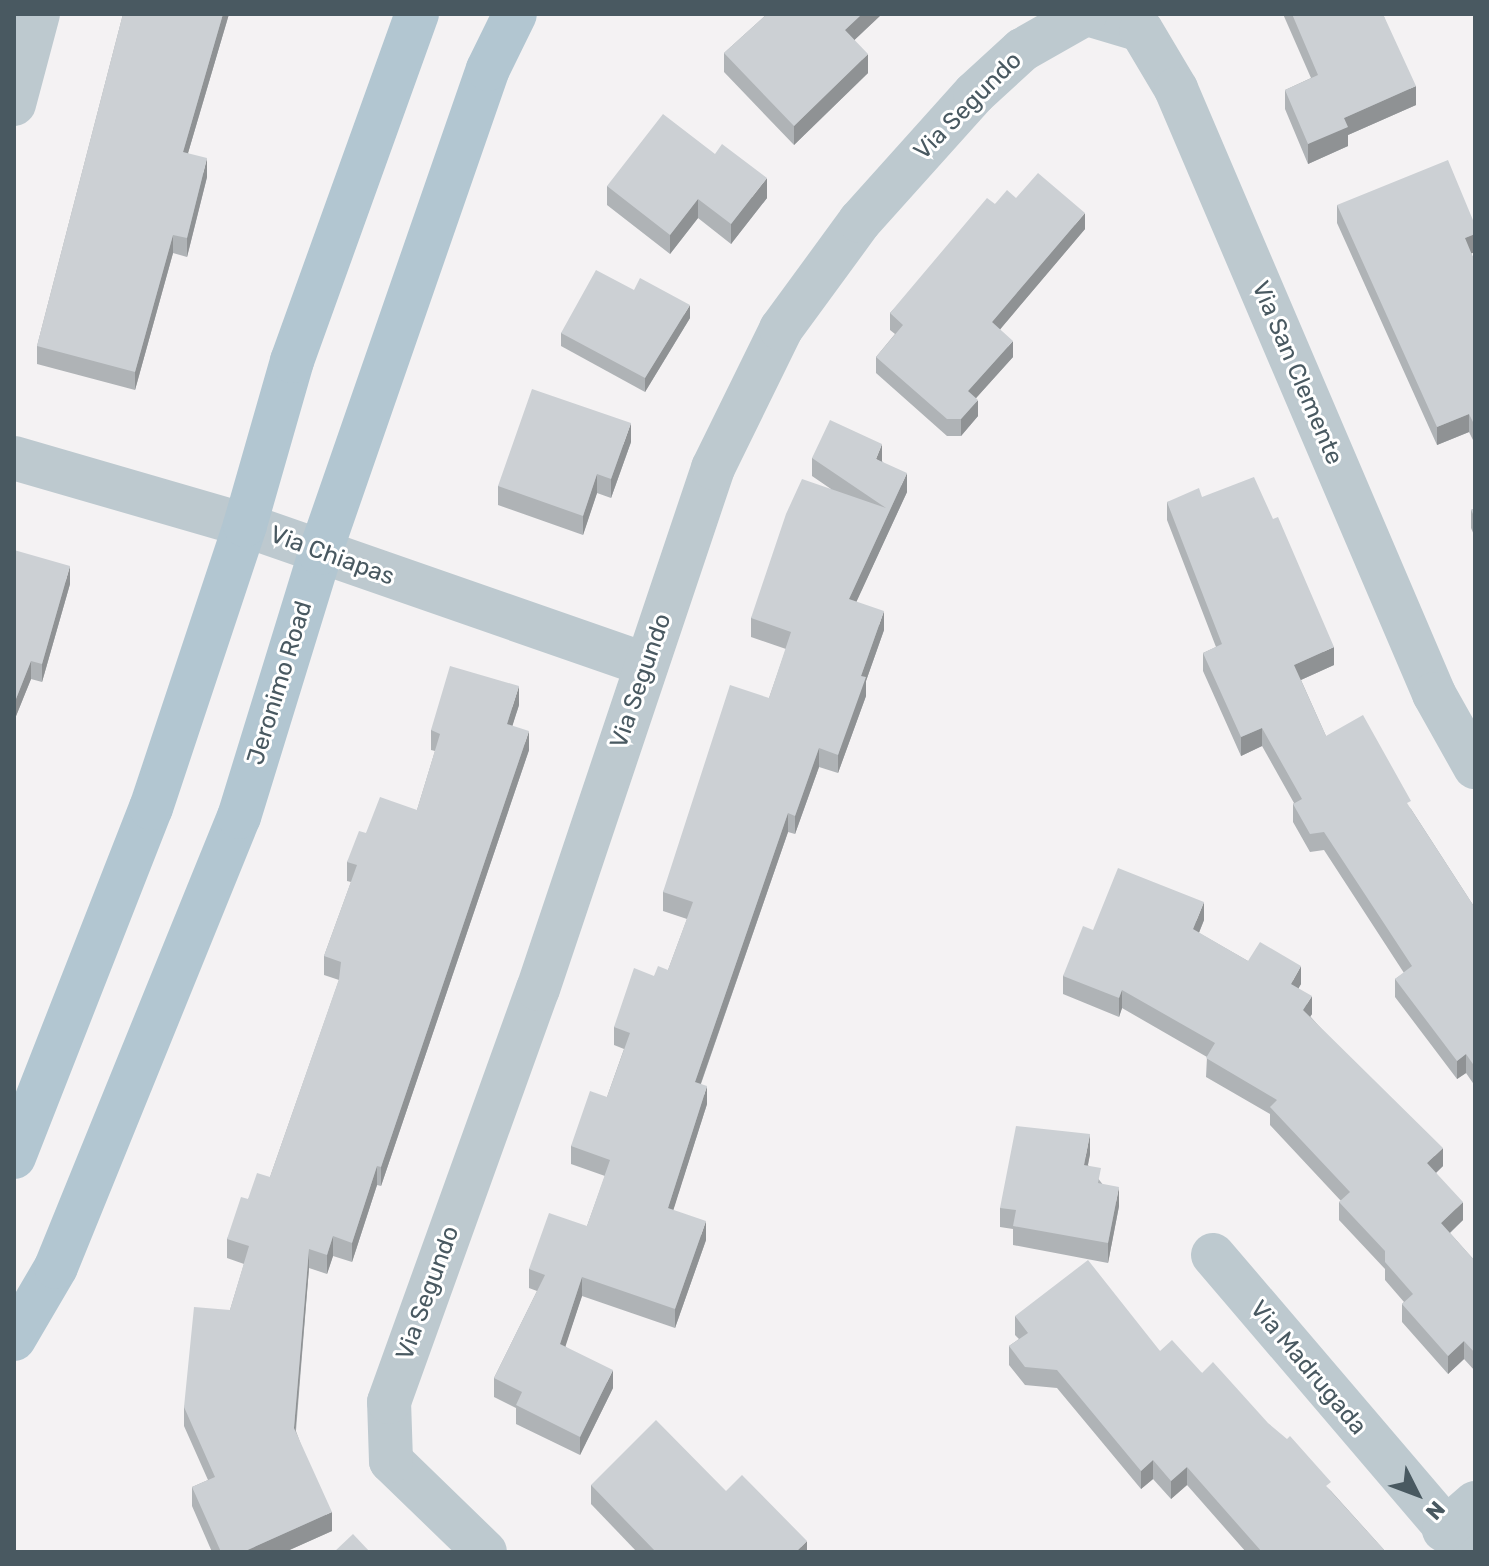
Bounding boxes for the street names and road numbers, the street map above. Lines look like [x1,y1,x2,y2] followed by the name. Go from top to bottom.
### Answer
[908,46,1028,166] street label: Via Segundo
[1245,277,1349,469] street label: Via San Clemente
[266,520,398,592] street label: Via Chiapas
[241,598,319,768] street label: Jeronimo Road
[605,610,677,752] street label: Via Segundo
[390,1222,466,1364] street label: Via Segundo
[1244,1295,1372,1441] street label: Via Madrugada

